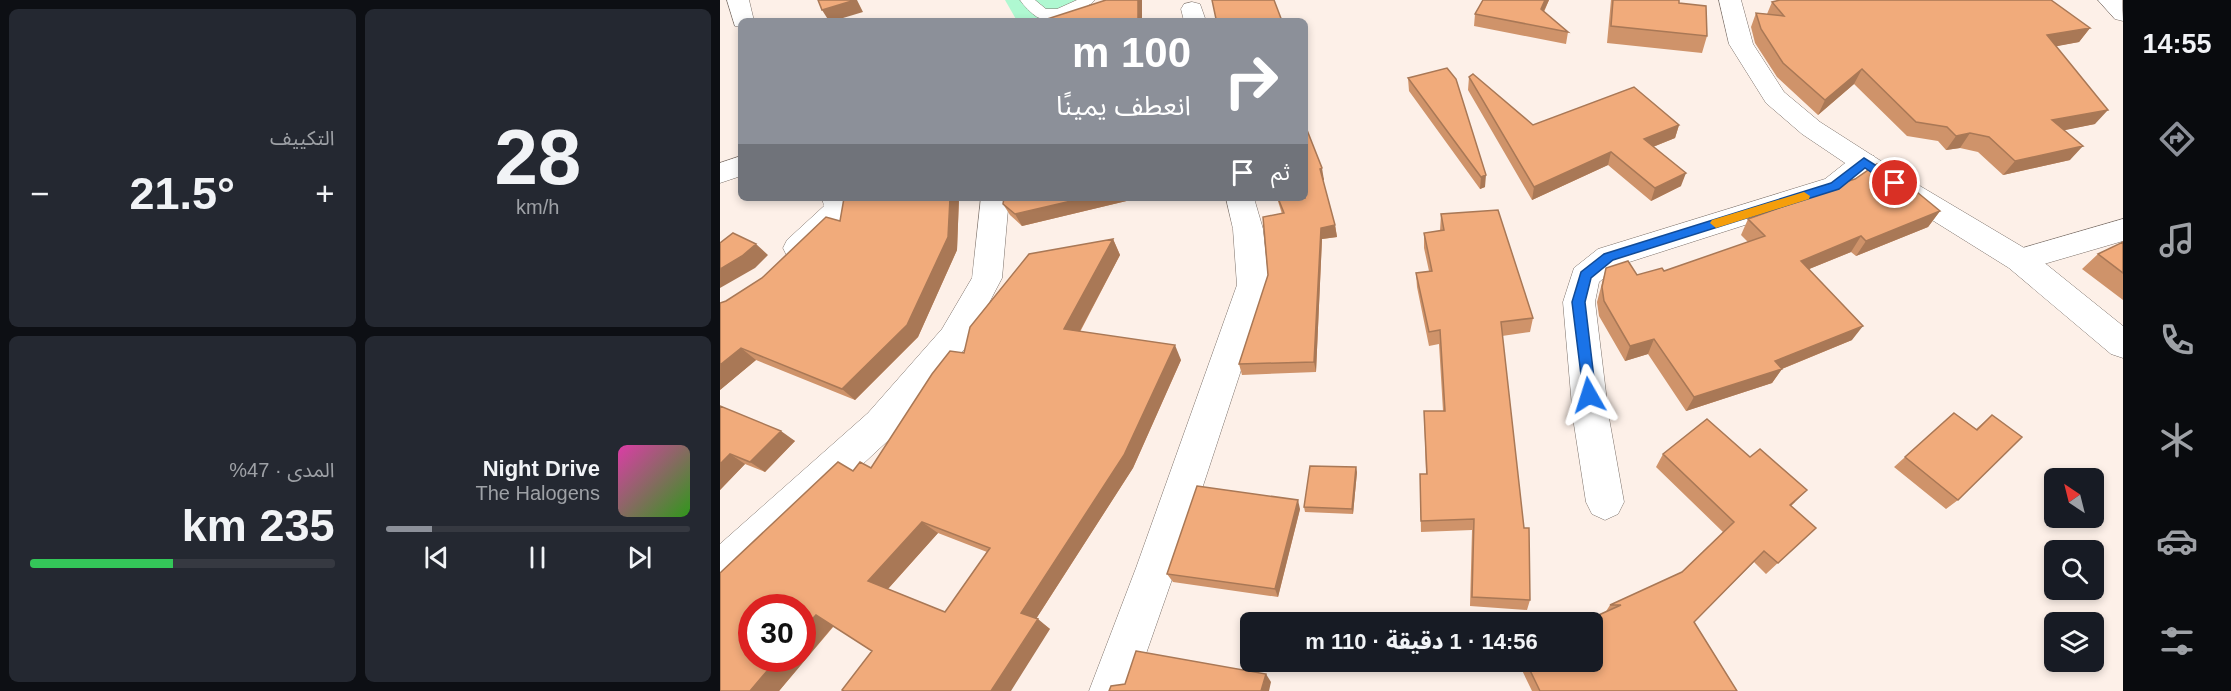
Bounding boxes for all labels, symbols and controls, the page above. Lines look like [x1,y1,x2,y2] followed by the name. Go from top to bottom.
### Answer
[1072,29,1191,76] text: 100 m
[2142,29,2212,59] text: 14:55
[1212,42,1290,120] icon: right
[1056,91,1191,121] text: انعطف يمينًا
[494,113,581,201] text: 28
[2156,118,2198,160] icon: directions
[270,127,335,149] text: التكييف
[1226,156,1259,189] icon: arrive
[1869,157,1920,208] pin
[1271,160,1290,185] text: ثم
[1878,166,1911,199] icon: arrive
[129,168,235,219] text: 21.5°
[30,175,49,212] text: −
[315,175,335,212] text: +
[516,196,559,218] text: km/h
[2156,219,2198,261] icon: music
[2156,319,2198,361] icon: phone
[1557,363,1621,427] position arrow
[2156,419,2198,461] icon: climate
[483,456,600,481] text: Night Drive
[229,459,335,481] text: المدى · 47%
[2044,468,2104,528] north arrow
[2044,468,2104,672] map controls
[475,482,600,504] text: The Halogens
[182,500,335,551] text: 235 km
[2156,520,2198,562] icon: car
[2044,540,2104,600] button: search
[420,541,453,574] icon: previous
[521,541,554,574] icon: pause
[623,541,656,574] icon: next
[738,594,816,672] speed limit sign: 30
[2044,612,2104,672] button: layers
[2156,620,2198,662] icon: filters
[1305,629,1538,654] text: 14:56 · 1 دقيقة · 110 m

